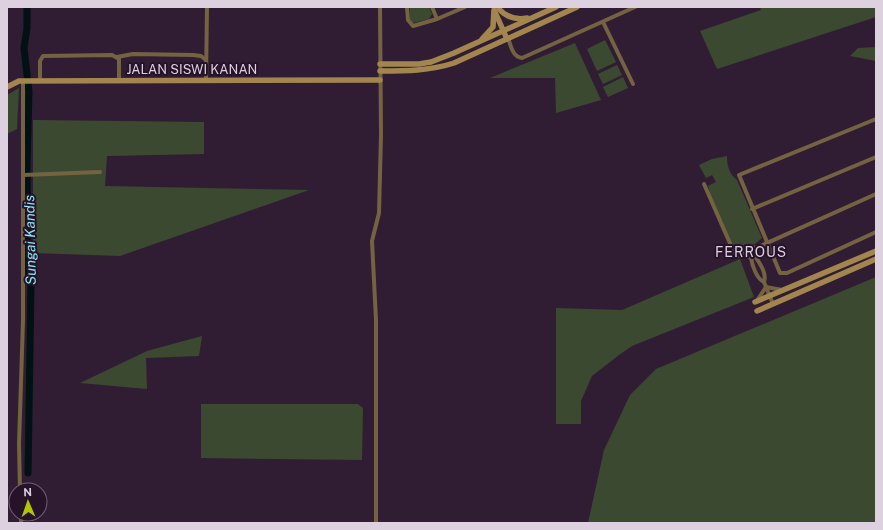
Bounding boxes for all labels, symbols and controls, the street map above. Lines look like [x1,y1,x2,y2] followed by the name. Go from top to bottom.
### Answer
[127,62,257,77] street label: JALAN SISWI KANAN
[21,195,39,285] water label: Sungai Kandis
[715,244,787,260] district label: FERROUS
[8,482,48,522] north arrow
[23,486,32,498] text: N

